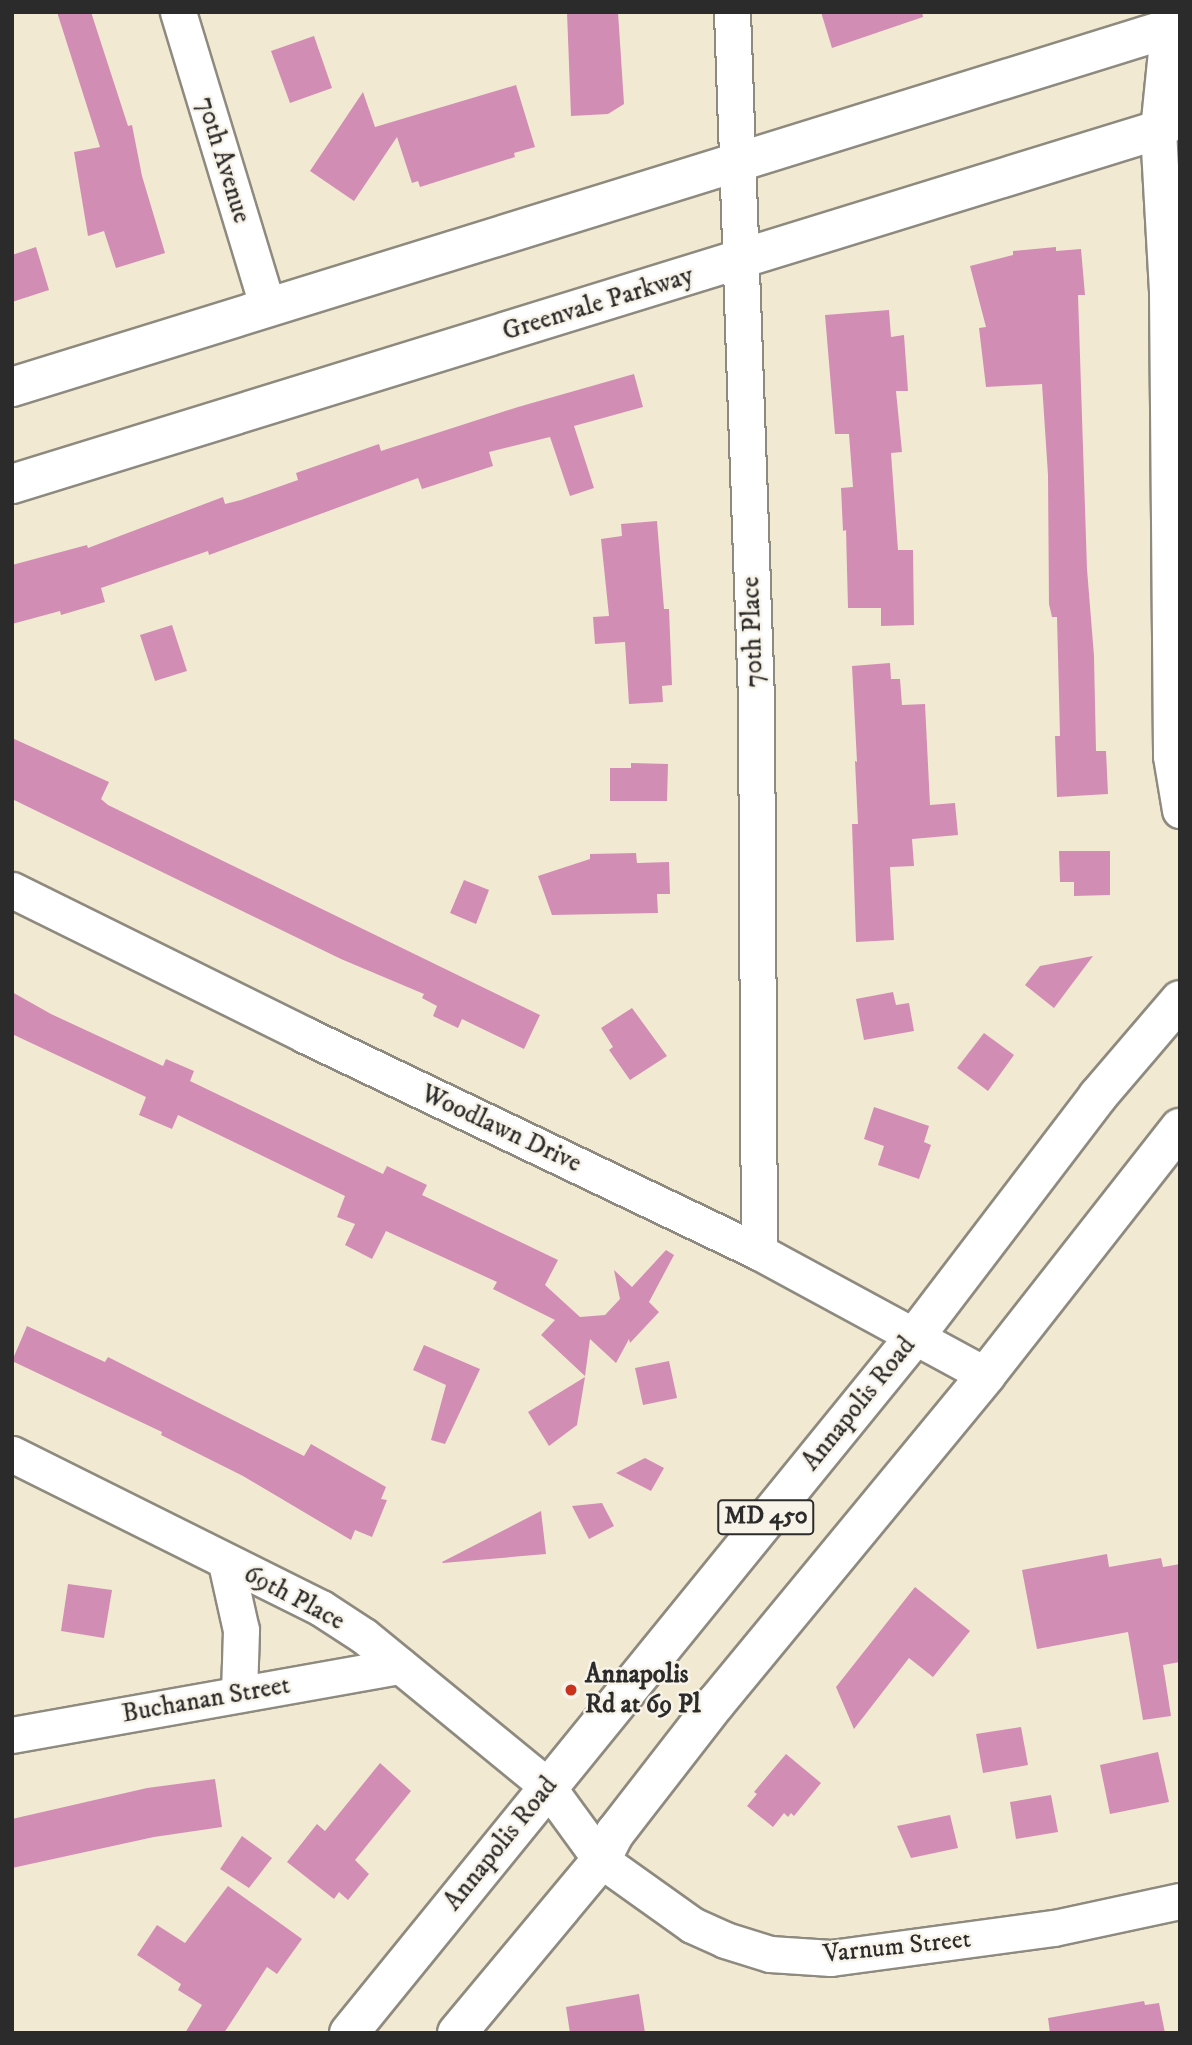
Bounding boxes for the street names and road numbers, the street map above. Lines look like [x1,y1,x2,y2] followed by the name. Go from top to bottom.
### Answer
[189,93,257,227] street label: 70th Avenue
[499,260,697,348] street label: Greenvale Parkway
[735,576,771,688] street label: 70th Place
[416,1078,586,1180] street label: Woodlawn Drive
[796,1331,922,1477] street label: Annapolis Road
[717,1497,815,1538] road number: MD 450
[238,1558,350,1638] street label: 69th Place
[119,1670,293,1730] street label: Buchanan Street
[438,1771,564,1917] street label: Annapolis Road
[822,1924,972,1970] street label: Varnum Street

